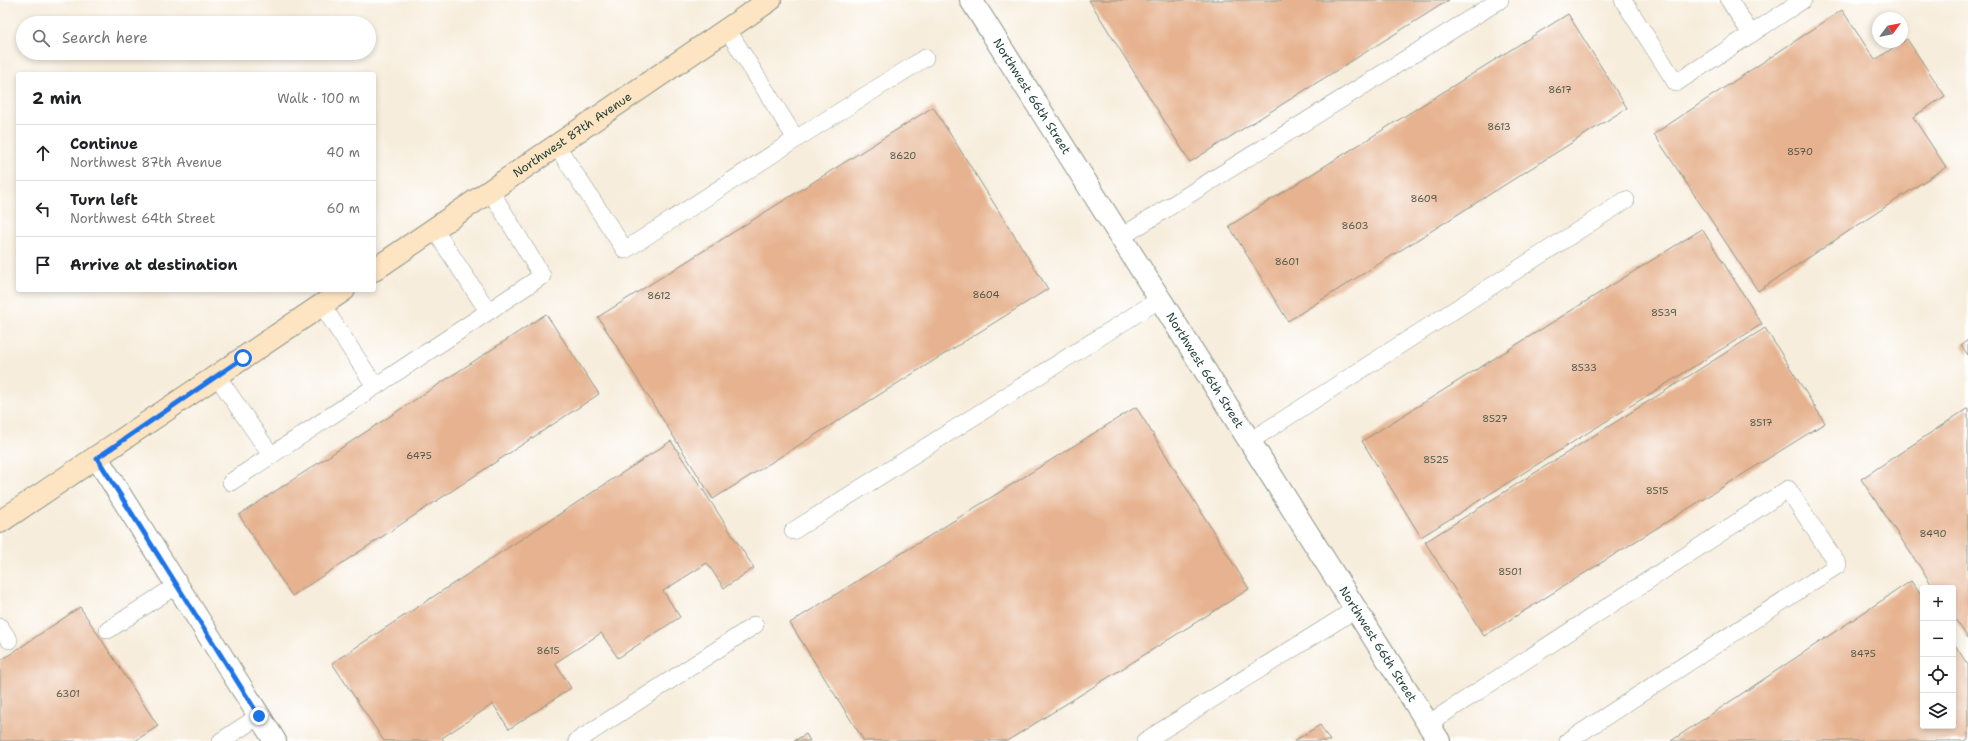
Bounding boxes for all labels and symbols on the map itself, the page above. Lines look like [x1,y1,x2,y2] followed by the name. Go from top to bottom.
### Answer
[1872,12,1908,48] north arrow
[989,35,1074,157] street label: Northwest 66th Street
[1548,83,1572,96] house number: 8617
[510,88,635,181] street label: Northwest 87th Avenue
[1487,120,1511,133] house number: 8613
[1787,145,1813,158] house number: 8570
[890,149,916,162] house number: 8620
[1410,192,1438,205] house number: 8609
[1342,219,1368,232] house number: 8603
[1275,255,1299,268] house number: 8601
[972,288,1000,301] house number: 8604
[647,289,671,302] house number: 8612
[1651,306,1677,319] house number: 8539
[1162,309,1247,431] street label: Northwest 66th Street
[234,349,252,367] route start
[1571,361,1597,374] house number: 8533
[1482,412,1508,425] house number: 8527
[1749,416,1773,429] house number: 8517
[406,449,432,462] house number: 6475
[1423,453,1449,466] house number: 8525
[1646,484,1668,497] house number: 8515
[1920,527,1947,540] house number: 8490
[1498,565,1522,578] house number: 8501
[1335,583,1420,705] street label: Northwest 66th Street
[536,644,560,657] house number: 8615
[1850,647,1876,660] house number: 8475
[56,687,80,700] house number: 6301
[250,707,268,725] route end

